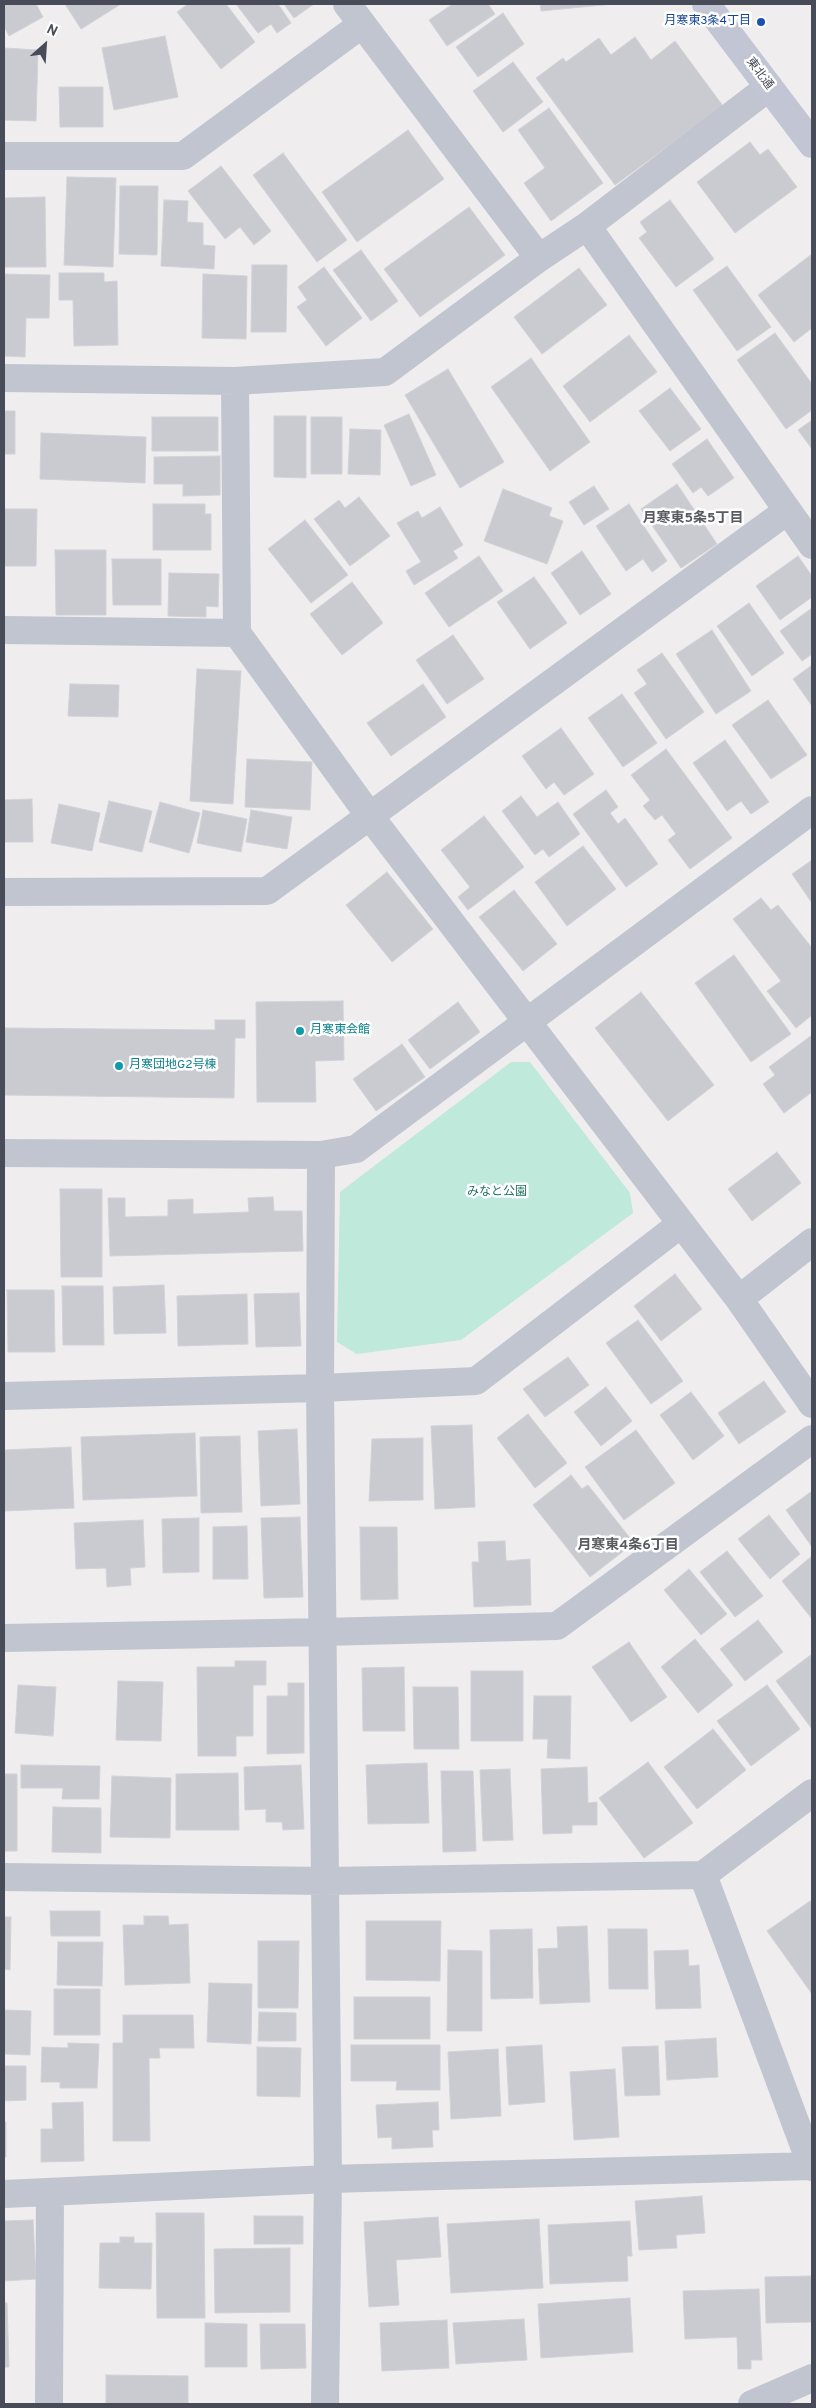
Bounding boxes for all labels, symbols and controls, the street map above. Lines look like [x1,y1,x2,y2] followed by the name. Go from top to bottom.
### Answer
[664,15,751,29] place label: 月寒東3条4丁目
[755,16,767,28] marker: 月寒東3条4丁目
[20,20,70,70] north arrow
[44,21,60,41] text: N
[742,55,776,93] street label: 東北通
[642,511,744,527] district label: 月寒東5条5丁目
[310,1024,370,1038] place label: 月寒東会館
[294,1025,306,1037] marker: 月寒東会館
[129,1059,217,1073] place label: 月寒団地G2号棟
[113,1060,125,1072] marker: 月寒団地G2号棟
[467,1186,527,1200] park label: みなと公園
[577,1538,679,1554] district label: 月寒東4条6丁目

